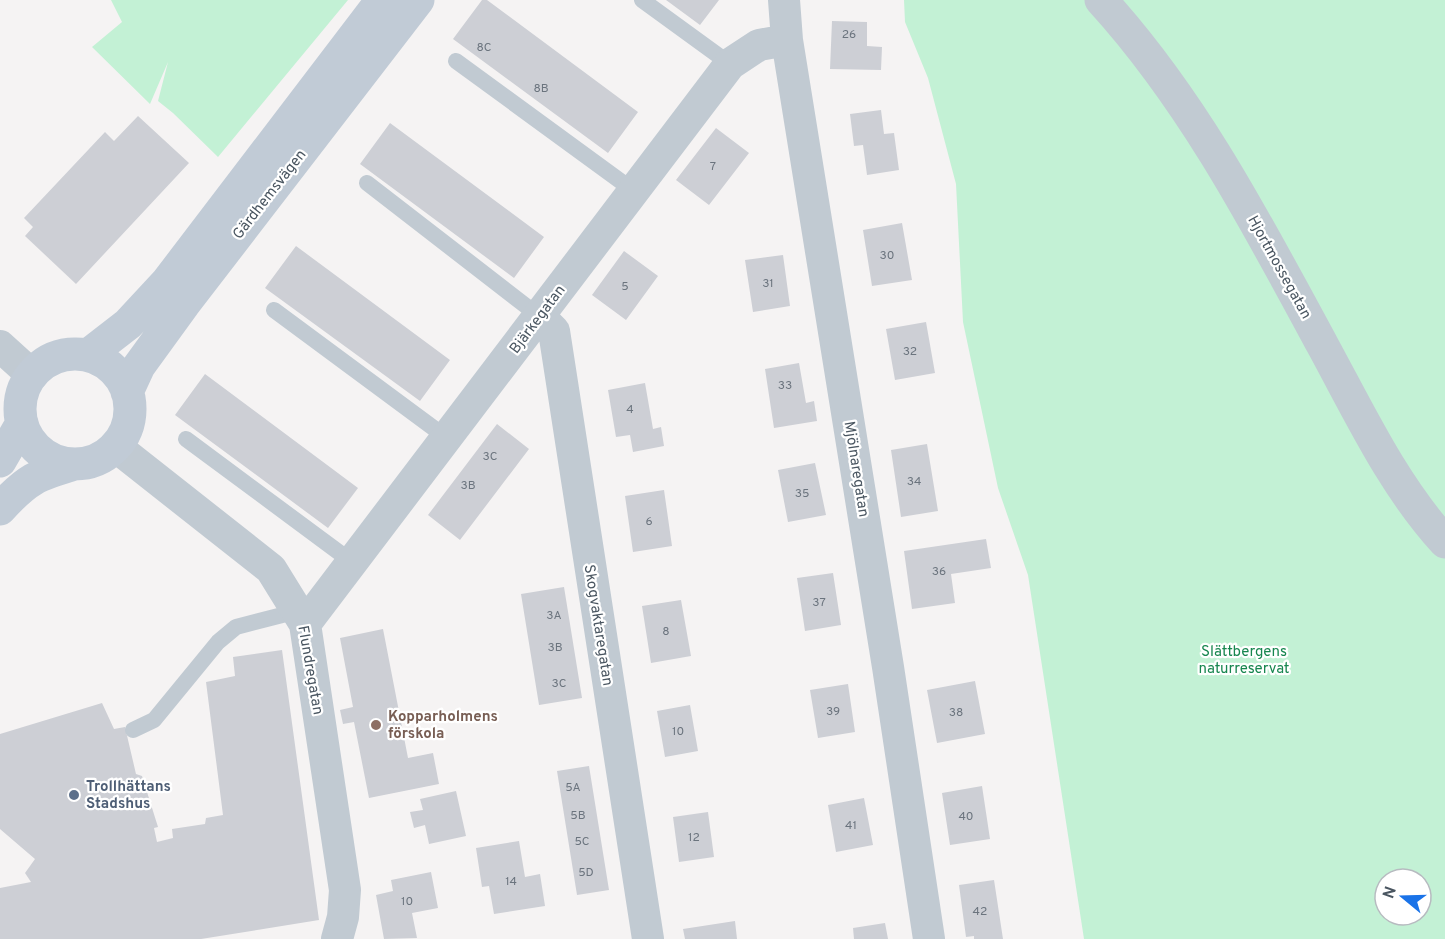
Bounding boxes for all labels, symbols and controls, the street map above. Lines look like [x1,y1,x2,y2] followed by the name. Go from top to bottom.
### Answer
[842,27,856,43] house number: 26
[477,40,492,56] house number: 8C
[533,81,549,97] house number: 8B
[229,146,311,244] street label: Gärdhemsvägen
[710,159,716,175] house number: 7
[1242,213,1315,323] street label: Hjortmossegatan
[880,248,894,264] house number: 30
[762,276,774,292] house number: 31
[621,279,629,295] house number: 5
[506,282,570,358] street label: Bjärkegatan
[903,344,917,360] house number: 32
[778,378,792,394] house number: 33
[626,402,634,418] house number: 4
[839,420,872,519] street label: Mjölnaregatan
[483,449,498,465] house number: 3C
[907,474,921,490] house number: 34
[460,478,476,494] house number: 3B
[795,486,809,502] house number: 35
[645,514,653,530] house number: 6
[579,563,616,687] street label: Skogvaktaregatan
[932,564,946,580] house number: 36
[812,595,826,611] house number: 37
[546,608,562,624] house number: 3A
[292,624,327,716] street label: Flundregatan
[662,624,670,640] house number: 8
[547,640,563,656] house number: 3B
[1199,643,1289,679] park label: Slättbergens naturreservat
[552,676,567,692] house number: 3C
[826,704,840,720] house number: 39
[949,705,963,721] house number: 38
[388,708,498,744] place label: Kopparholmens förskola
[369,718,383,732] marker: Kopparholmens förskola
[672,724,684,740] house number: 10
[86,778,171,814] place label: Trollhättans Stadshus
[565,780,581,796] house number: 5A
[67,788,81,802] marker: Trollhättans Stadshus
[570,808,586,824] house number: 5B
[958,809,974,825] house number: 40
[845,818,857,834] house number: 41
[688,830,700,846] house number: 12
[574,834,590,850] house number: 5C
[578,865,594,881] house number: 5D
[1373,867,1433,927] north arrow
[505,874,517,890] house number: 14
[1379,884,1402,901] text: N
[401,894,413,910] house number: 10
[973,904,987,920] house number: 42

